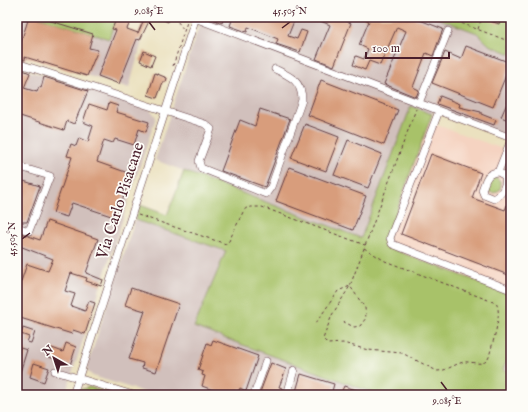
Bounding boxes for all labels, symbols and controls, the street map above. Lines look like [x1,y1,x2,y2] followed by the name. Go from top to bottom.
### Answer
[133,5,164,18] text: 9.085°E
[273,5,308,18] text: 45.505°N
[366,34,449,60] scale bar
[372,41,400,56] text: 100 m
[92,140,149,263] street label: Via Carlo Pisacane
[6,221,19,256] text: 45.505°N
[34,338,74,378] north arrow
[39,342,57,360] text: N
[431,395,462,408] text: 9.085°E

